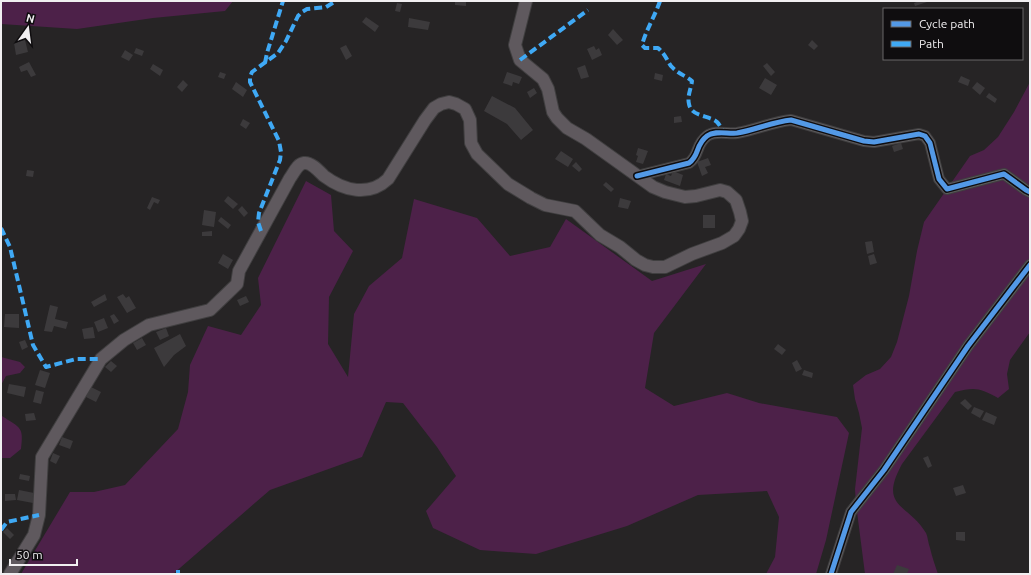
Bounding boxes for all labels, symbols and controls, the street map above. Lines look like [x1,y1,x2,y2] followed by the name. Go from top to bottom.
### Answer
[8,8,48,48] north arrow
[883,8,1023,60] legend
[25,11,36,25] text: N
[919,17,975,30] text: Cycle path
[919,37,944,50] text: Path
[10,541,77,567] scale bar
[16,548,43,561] text: 50 m

